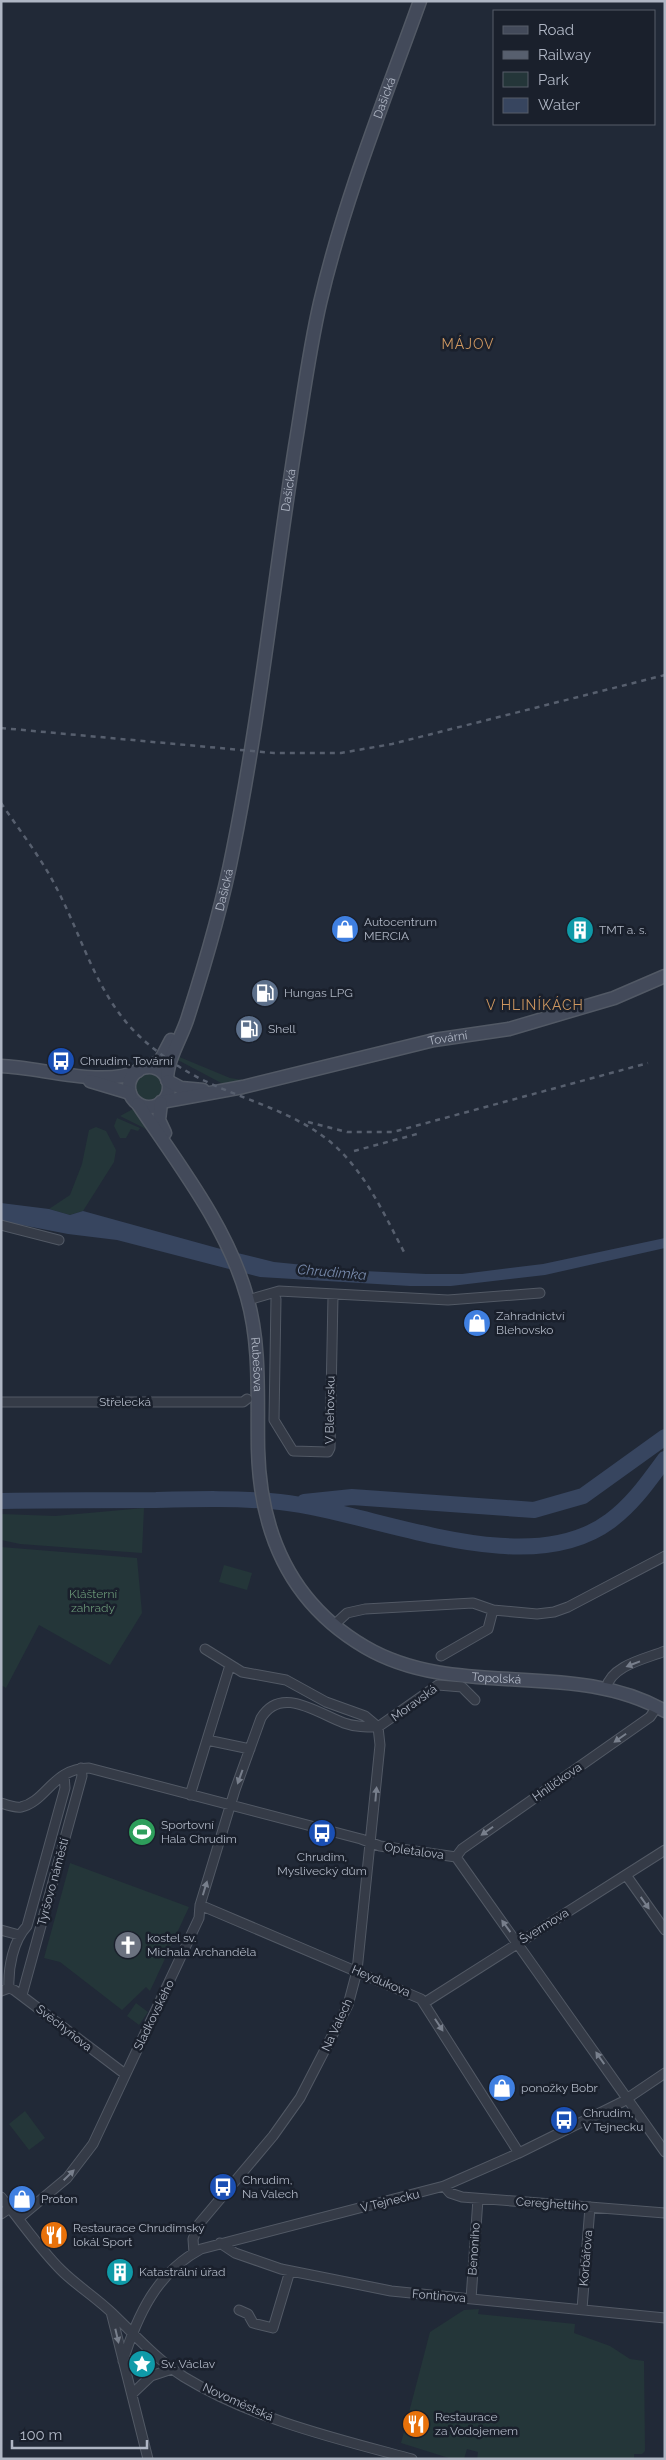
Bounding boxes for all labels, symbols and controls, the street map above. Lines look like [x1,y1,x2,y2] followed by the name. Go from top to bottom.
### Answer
[493,10,656,125] legend
[538,21,574,39] text: Road
[538,46,591,64] text: Railway
[538,71,569,89] text: Park
[371,75,398,120] street label: Dašická
[538,96,581,114] text: Water
[441,335,495,352] district label: MÁJOV
[278,468,299,512] street label: Dašická
[212,868,236,913] street label: Dašická
[330,914,360,944] shop icon: Autocentrum MERCIA
[364,915,437,943] place label: Autocentrum MERCIA
[565,915,595,945] building icon: TMT a. s.
[599,923,647,937] place label: TMT a. s.
[250,978,280,1008] fuel station icon: Hungas LPG
[284,986,353,1000] place label: Hungas LPG
[486,996,584,1013] district label: V HLINÍKÁCH
[234,1014,264,1044] fuel station icon: Shell
[268,1022,297,1036] place label: Shell
[427,1028,469,1048] street label: Tovární
[46,1046,76,1076] bus stop icon: Chrudim, Tovární
[80,1054,173,1068] place label: Chrudim, Tovární
[297,1261,367,1283] water label: Chrudimka
[462,1308,492,1338] shop icon: Zahradnictví Blehovsko
[496,1309,565,1337] place label: Zahradnictví Blehovsko
[248,1336,265,1392] street label: Rubešova
[322,1376,338,1444] street label: V Blehovsku
[99,1395,151,1409] street label: Střelecká
[69,1587,117,1615] park label: Klášterní zahrady
[626,1661,641,1668] one-way arrow
[471,1670,522,1687] street label: Topolská
[388,1682,440,1724] street label: Moravská
[613,1733,627,1743] one-way arrow
[530,1760,584,1804] street label: Hniličkova
[236,1770,244,1785] one-way arrow
[372,1786,380,1802] one-way arrow
[127,1817,157,1847] sports icon: Sportovní Hala Chrudim
[161,1818,237,1846] place label: Sportovní Hala Chrudim
[307,1818,337,1848] bus stop icon: Chrudim, Myslivecký dům
[480,1826,494,1836] one-way arrow
[35,1836,72,1927] street label: Tyršovo náměstí
[383,1840,445,1862] street label: Opletalova
[277,1850,367,1878] place label: Chrudim, Myslivecký dům
[202,1881,210,1896] one-way arrow
[640,1896,650,1909] one-way arrow
[517,1905,571,1947] street label: Švermova
[501,1919,511,1933] one-way arrow
[113,1930,143,1960] church icon: kostel sv. Michala Archanděla
[147,1931,256,1959] place label: kostel sv. Michala Archanděla
[350,1962,412,2000] street label: Heydukova
[131,1977,177,2053] street label: Sladkovského
[319,1997,355,2053] street label: Na Valech
[33,2002,95,2054] street label: Svěchyňova
[434,2018,443,2032] one-way arrow
[595,2051,605,2065] one-way arrow
[487,2073,517,2103] shop icon: ponožky Bobr
[521,2081,599,2095] place label: ponožky Bobr
[549,2105,579,2135] bus stop icon: Chrudim, V Tejnecku
[583,2106,643,2134] place label: Chrudim, V Tejnecku
[63,2169,75,2181] one-way arrow
[208,2172,238,2202] bus stop icon: Chrudim, Na Valech
[242,2173,298,2201] place label: Chrudim, Na Valech
[7,2184,37,2214] shop icon: Proton
[359,2187,421,2215] street label: V Tejnecku
[41,2192,78,2206] place label: Proton
[515,2194,589,2214] street label: Cereghettiho
[39,2220,69,2250] restaurant icon: Restaurace Chrudimský lokál Sport
[73,2221,205,2249] place label: Restaurace Chrudimský lokál Sport
[465,2222,483,2276] street label: Benoniho
[577,2229,595,2287] street label: Korbářova
[105,2257,135,2287] building icon: Katastrální úřad
[139,2265,226,2279] place label: Katastrální úřad
[411,2287,467,2305] street label: Fontinova
[113,2329,121,2344] one-way arrow
[127,2349,157,2379] place icon: Sv. Václav
[161,2357,216,2371] place label: Sv. Václav
[200,2380,276,2424] street label: Novoměstská
[401,2409,431,2439] restaurant icon: Restaurace za Vodojemem
[435,2410,518,2438] place label: Restaurace za Vodojemem
[12,2418,148,2450] scale bar
[20,2426,62,2444] text: 100 m

